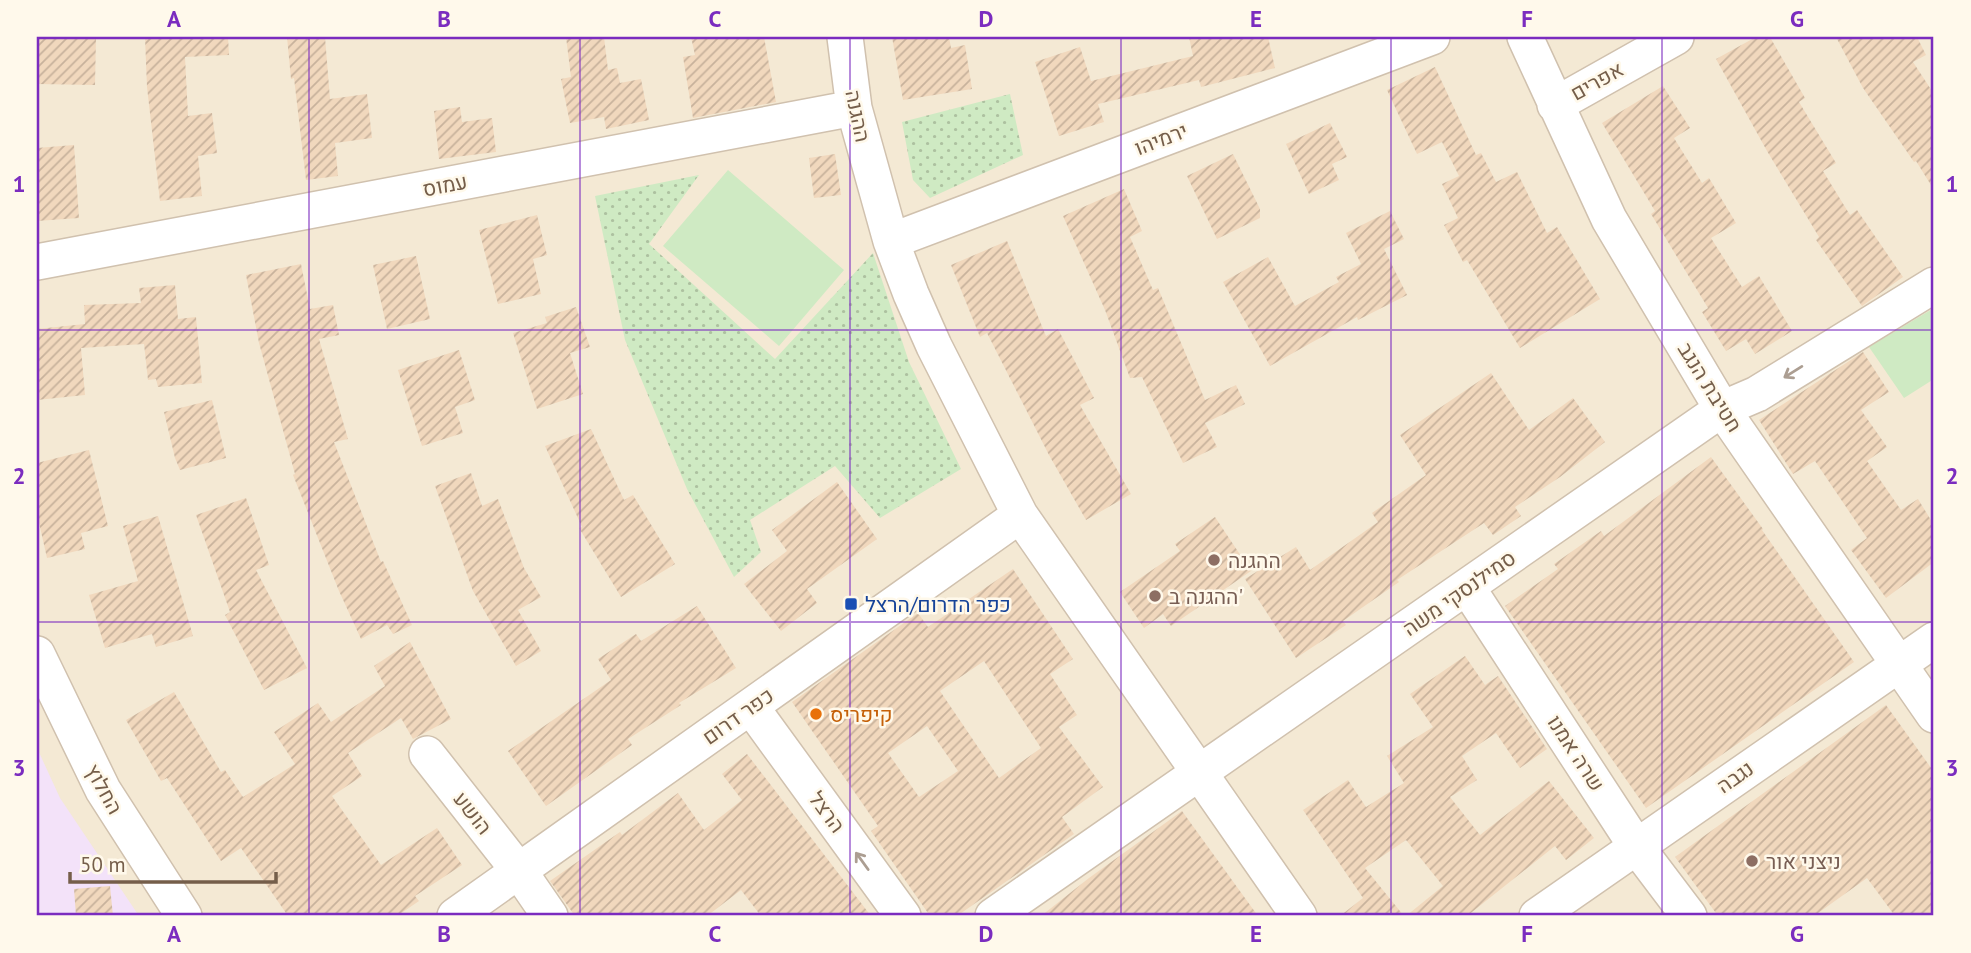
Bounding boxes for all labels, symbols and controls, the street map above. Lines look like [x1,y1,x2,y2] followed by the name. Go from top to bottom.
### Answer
[167,4,181,33] text: A
[437,4,451,33] text: B
[709,4,722,33] text: C
[979,4,993,33] text: D
[1250,4,1262,33] text: E
[1521,4,1533,33] text: F
[1790,4,1804,33] text: G
[1566,55,1628,107] street label: אפרים
[839,87,877,145] street label: ההגנה
[1131,117,1191,161] street label: ירמיהו
[420,167,470,203] street label: עמוס
[12,169,26,198] text: 1
[1945,169,1959,198] text: 1
[1672,337,1748,437] street label: חטיבת הנגב
[1783,365,1803,379] one-way arrow
[12,461,26,490] text: 2
[1945,461,1959,490] text: 2
[1397,544,1521,642] street label: סמילנסקי משה
[1228,547,1281,574] place label: ההגנה
[1206,552,1222,568] marker: ההגנה
[1169,583,1243,610] place label: ההגנה ב'
[1147,588,1163,604] marker: ההגנה ב'
[865,591,1011,618] place label: כפר הדרום/הרצל
[843,596,859,612] marker: כפר הדרום/הרצל
[697,682,779,750] street label: כפר דרום
[830,701,893,728] place label: קיפריס
[808,706,824,722] marker: קיפריס
[1541,710,1611,796] street label: שרה אמנו
[12,753,26,782] text: 3
[1945,753,1959,782] text: 3
[1711,755,1759,799] street label: נגבה
[79,759,129,819] street label: החלוץ
[448,786,498,840] street label: הושע
[803,786,851,838] street label: הרצל
[70,841,276,885] scale bar
[1766,848,1841,875] place label: ניצני אור
[80,851,126,878] text: 50 m
[855,852,870,871] one-way arrow
[1744,853,1760,869] marker: ניצני אור
[167,919,181,948] text: A
[437,919,451,948] text: B
[709,919,722,948] text: C
[979,919,993,948] text: D
[1250,919,1262,948] text: E
[1521,919,1533,948] text: F
[1790,919,1804,948] text: G

